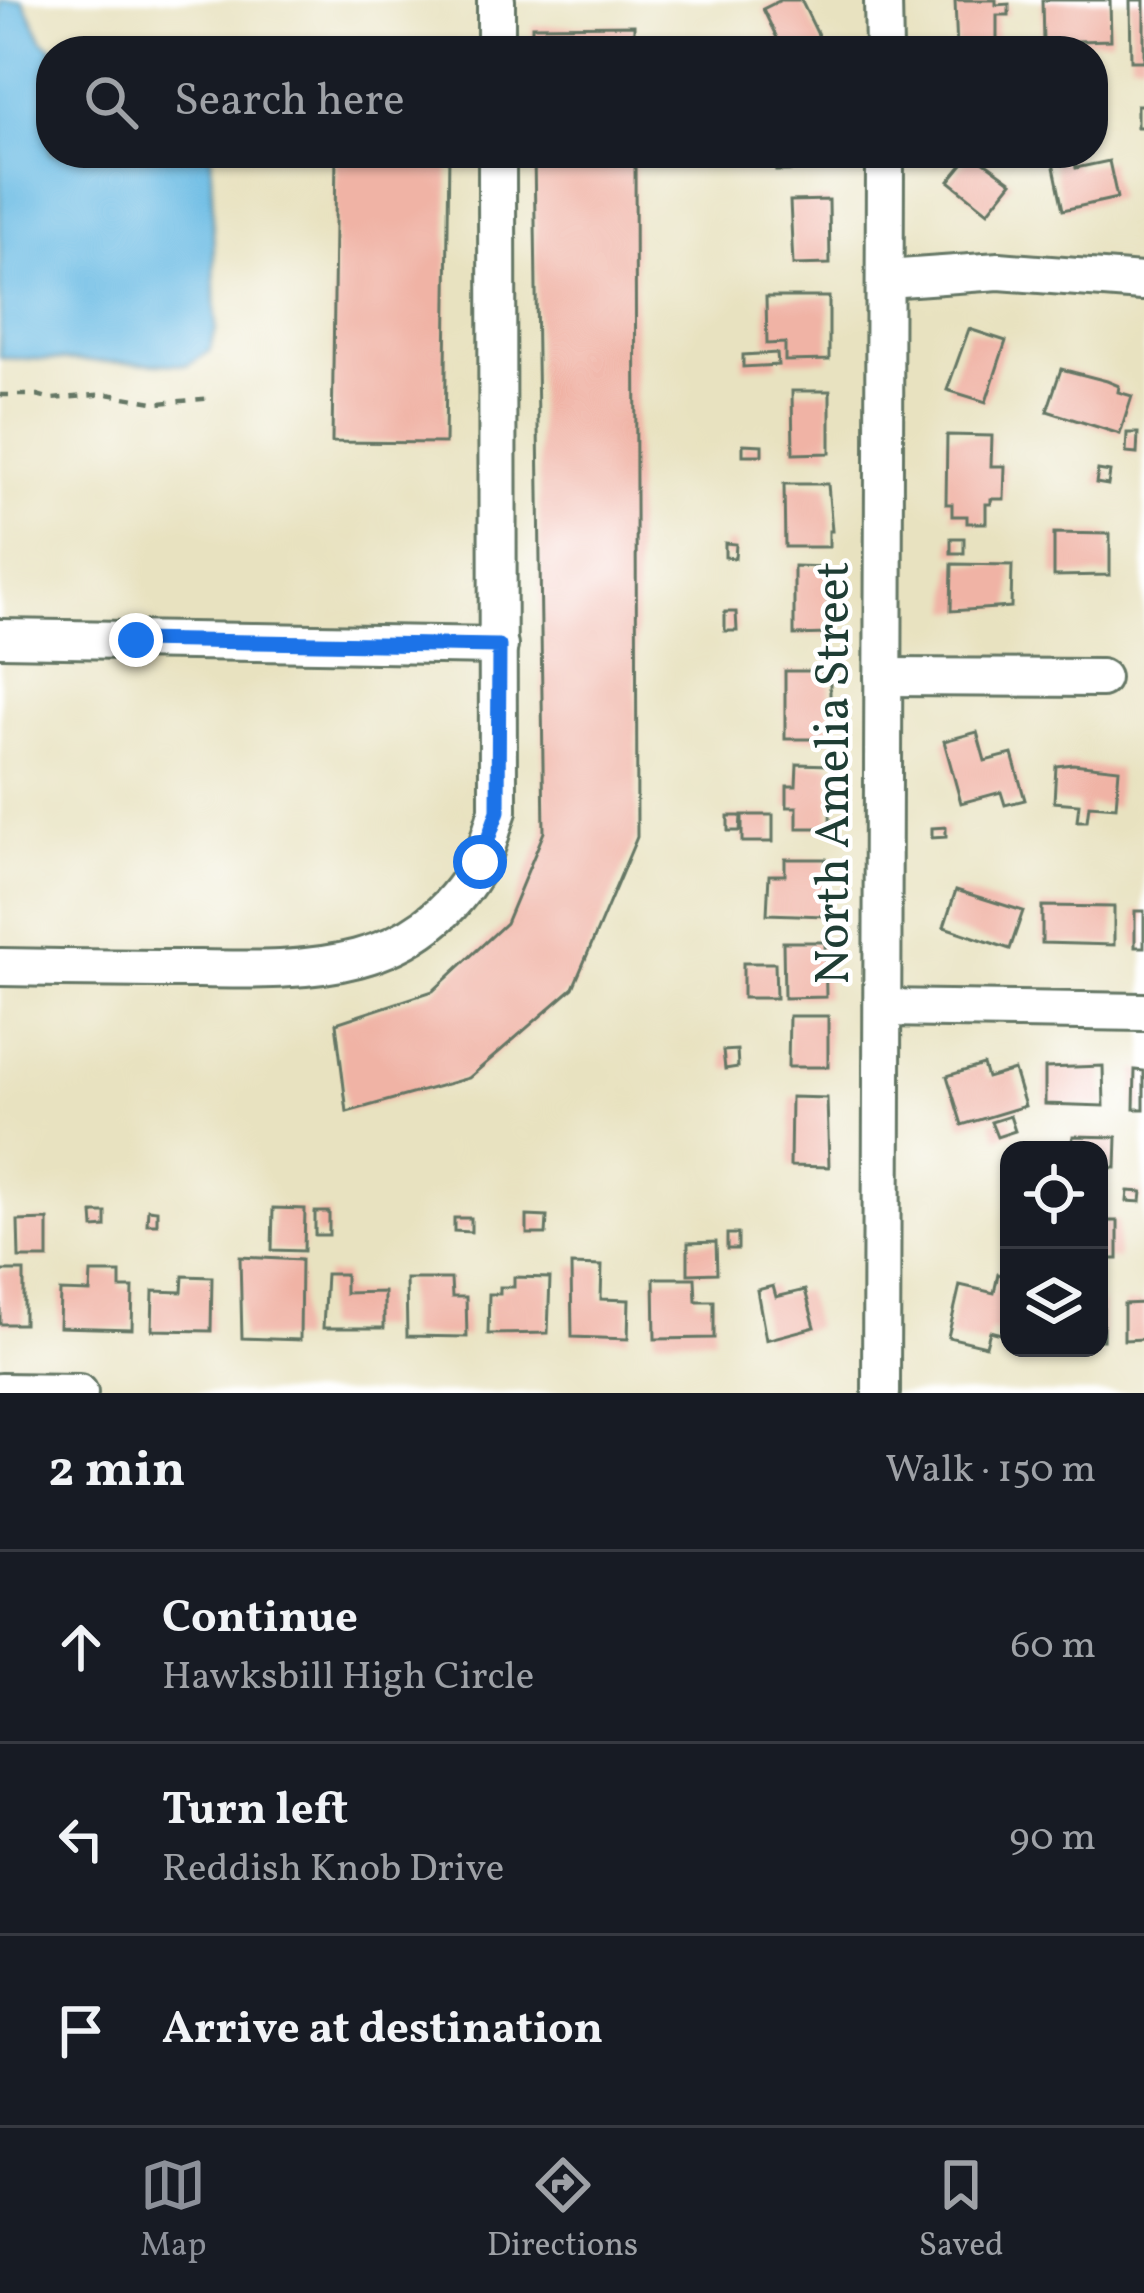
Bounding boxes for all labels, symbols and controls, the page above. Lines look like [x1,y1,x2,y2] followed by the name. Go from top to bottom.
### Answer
[36,36,1108,168] search box
[78,69,144,135] icon: search
[174,71,405,134] text: Search here
[802,561,869,985] street label: North Amelia Street
[109,613,163,667] route end
[453,835,507,889] route start
[1000,1141,1108,1357] map controls
[1000,1141,1108,1249] button: locate
[1000,1249,1108,1357] button: layers
[48,1436,186,1507] text: 2 min
[885,1444,1096,1498] text: Walk · 150 m
[162,1588,358,1651] text: Continue
[48,1614,114,1680] icon: ahead
[1011,1620,1096,1674] text: 60 m
[162,1651,534,1705] text: Hawksbill High Circle
[162,1780,348,1843] text: Turn left
[48,1806,114,1872] icon: left
[1009,1812,1096,1866] text: 90 m
[162,1843,504,1897] text: Reddish Knob Drive
[48,1998,114,2064] icon: arrive
[162,1999,603,2062] text: Arrive at destination
[140,2152,206,2270] tab: Map
[487,2152,638,2270] tab: Directions
[919,2152,1004,2270] tab: Saved

